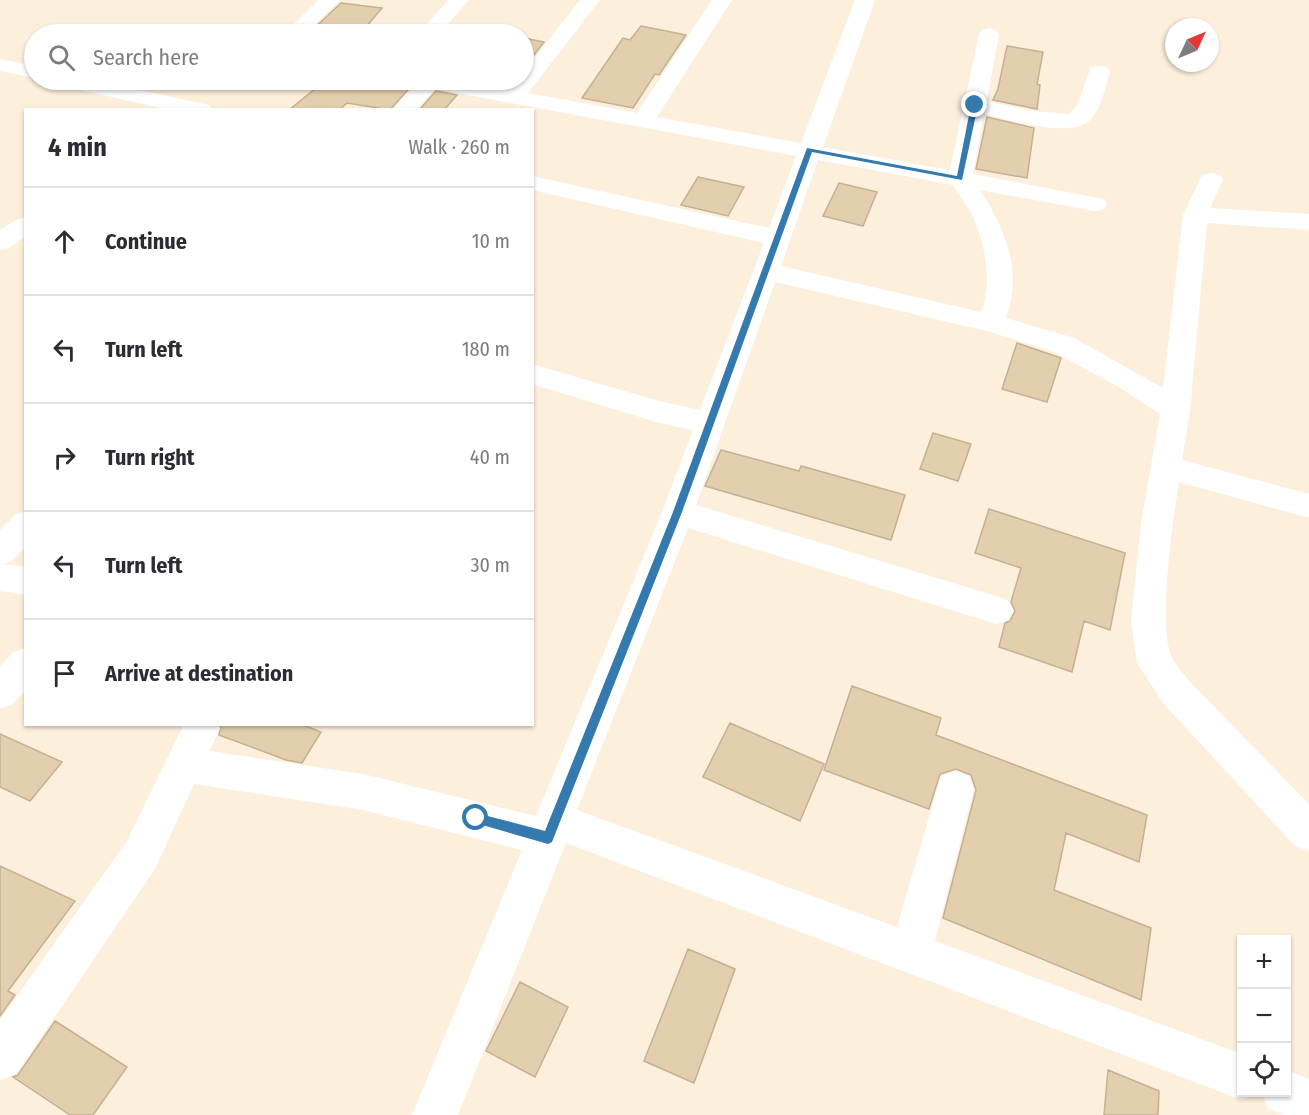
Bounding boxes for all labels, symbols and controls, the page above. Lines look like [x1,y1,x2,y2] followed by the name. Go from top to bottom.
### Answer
[1165,18,1219,72] north arrow
[24,24,534,90] search box
[45,41,78,74] icon: search
[93,44,199,71] text: Search here
[961,91,987,117] route end
[48,132,107,163] text: 4 min
[409,135,510,159] text: Walk · 260 m
[48,225,81,258] icon: ahead
[105,228,187,255] text: Continue
[472,229,510,253] text: 10 m
[48,333,81,366] icon: left
[105,336,183,363] text: Turn left
[462,337,510,361] text: 180 m
[48,441,81,474] icon: right
[105,444,194,471] text: Turn right
[470,445,510,469] text: 40 m
[48,549,81,582] icon: left
[105,552,183,579] text: Turn left
[470,553,510,577] text: 30 m
[48,657,81,690] icon: arrive
[105,660,293,687] text: Arrive at destination
[462,804,488,830] route start
[1237,935,1291,1097] map controls
[1237,935,1291,989] button: +
[1237,989,1291,1043] button: −
[1237,1043,1291,1097] button: locate

